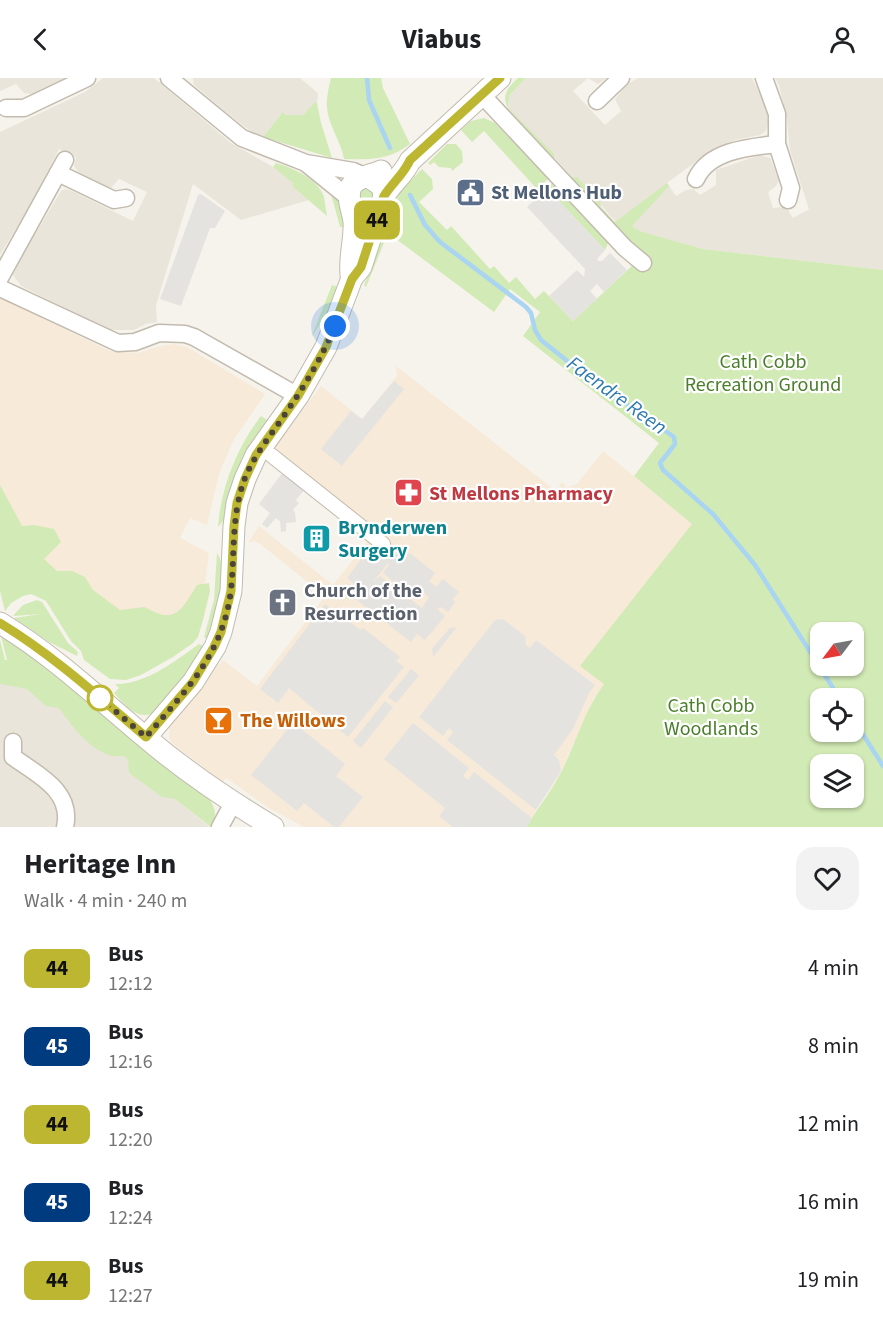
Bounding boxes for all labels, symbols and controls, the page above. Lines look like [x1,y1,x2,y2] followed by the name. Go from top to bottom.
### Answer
[402,20,481,59] text: Viabus
[24,23,57,56] icon: back
[826,23,859,56] icon: person
[454,176,486,208] public building icon: St Mellons Hub
[491,179,622,207] place label: St Mellons Hub
[350,200,404,240] line badge: 44
[366,205,388,235] text: 44
[320,311,350,341] your location
[561,348,673,442] water label: Faendre Reen
[685,348,841,399] park label: Cath Cobb Recreation Ground
[392,477,424,509] pharmacy icon: St Mellons Pharmacy
[429,480,614,508] place label: St Mellons Pharmacy
[338,514,447,565] place label: Brynderwen Surgery
[301,523,333,555] building icon: Brynderwen Surgery
[304,577,422,628] place label: Church of the Resurrection
[267,586,299,618] church icon: Church of the Resurrection
[810,622,864,676] north arrow
[810,622,864,808] map controls
[87,685,113,711] unlabelled marker
[810,688,864,742] button: locate
[664,692,758,743] park label: Cath Cobb Woodlands
[203,704,235,736] bar icon: The Willows
[240,707,346,735] place label: The Willows
[810,754,864,808] button: layers
[24,844,176,884] text: Heritage Inn
[796,847,859,910] button: heart
[24,887,187,915] text: Walk · 4 min · 240 m
[108,938,144,970] text: Bus
[808,952,859,984] text: 4 min
[46,953,68,983] text: 44
[108,970,153,998] text: 12:12
[108,1016,144,1048] text: Bus
[808,1030,859,1062] text: 8 min
[46,1031,68,1061] text: 45
[108,1048,153,1076] text: 12:16
[108,1094,144,1126] text: Bus
[797,1108,859,1140] text: 12 min
[46,1109,68,1139] text: 44
[108,1126,153,1154] text: 12:20
[108,1172,144,1204] text: Bus
[797,1186,859,1218] text: 16 min
[46,1187,68,1217] text: 45
[108,1204,153,1232] text: 12:24
[108,1250,144,1282] text: Bus
[797,1264,859,1296] text: 19 min
[46,1265,68,1295] text: 44
[108,1282,153,1310] text: 12:27

